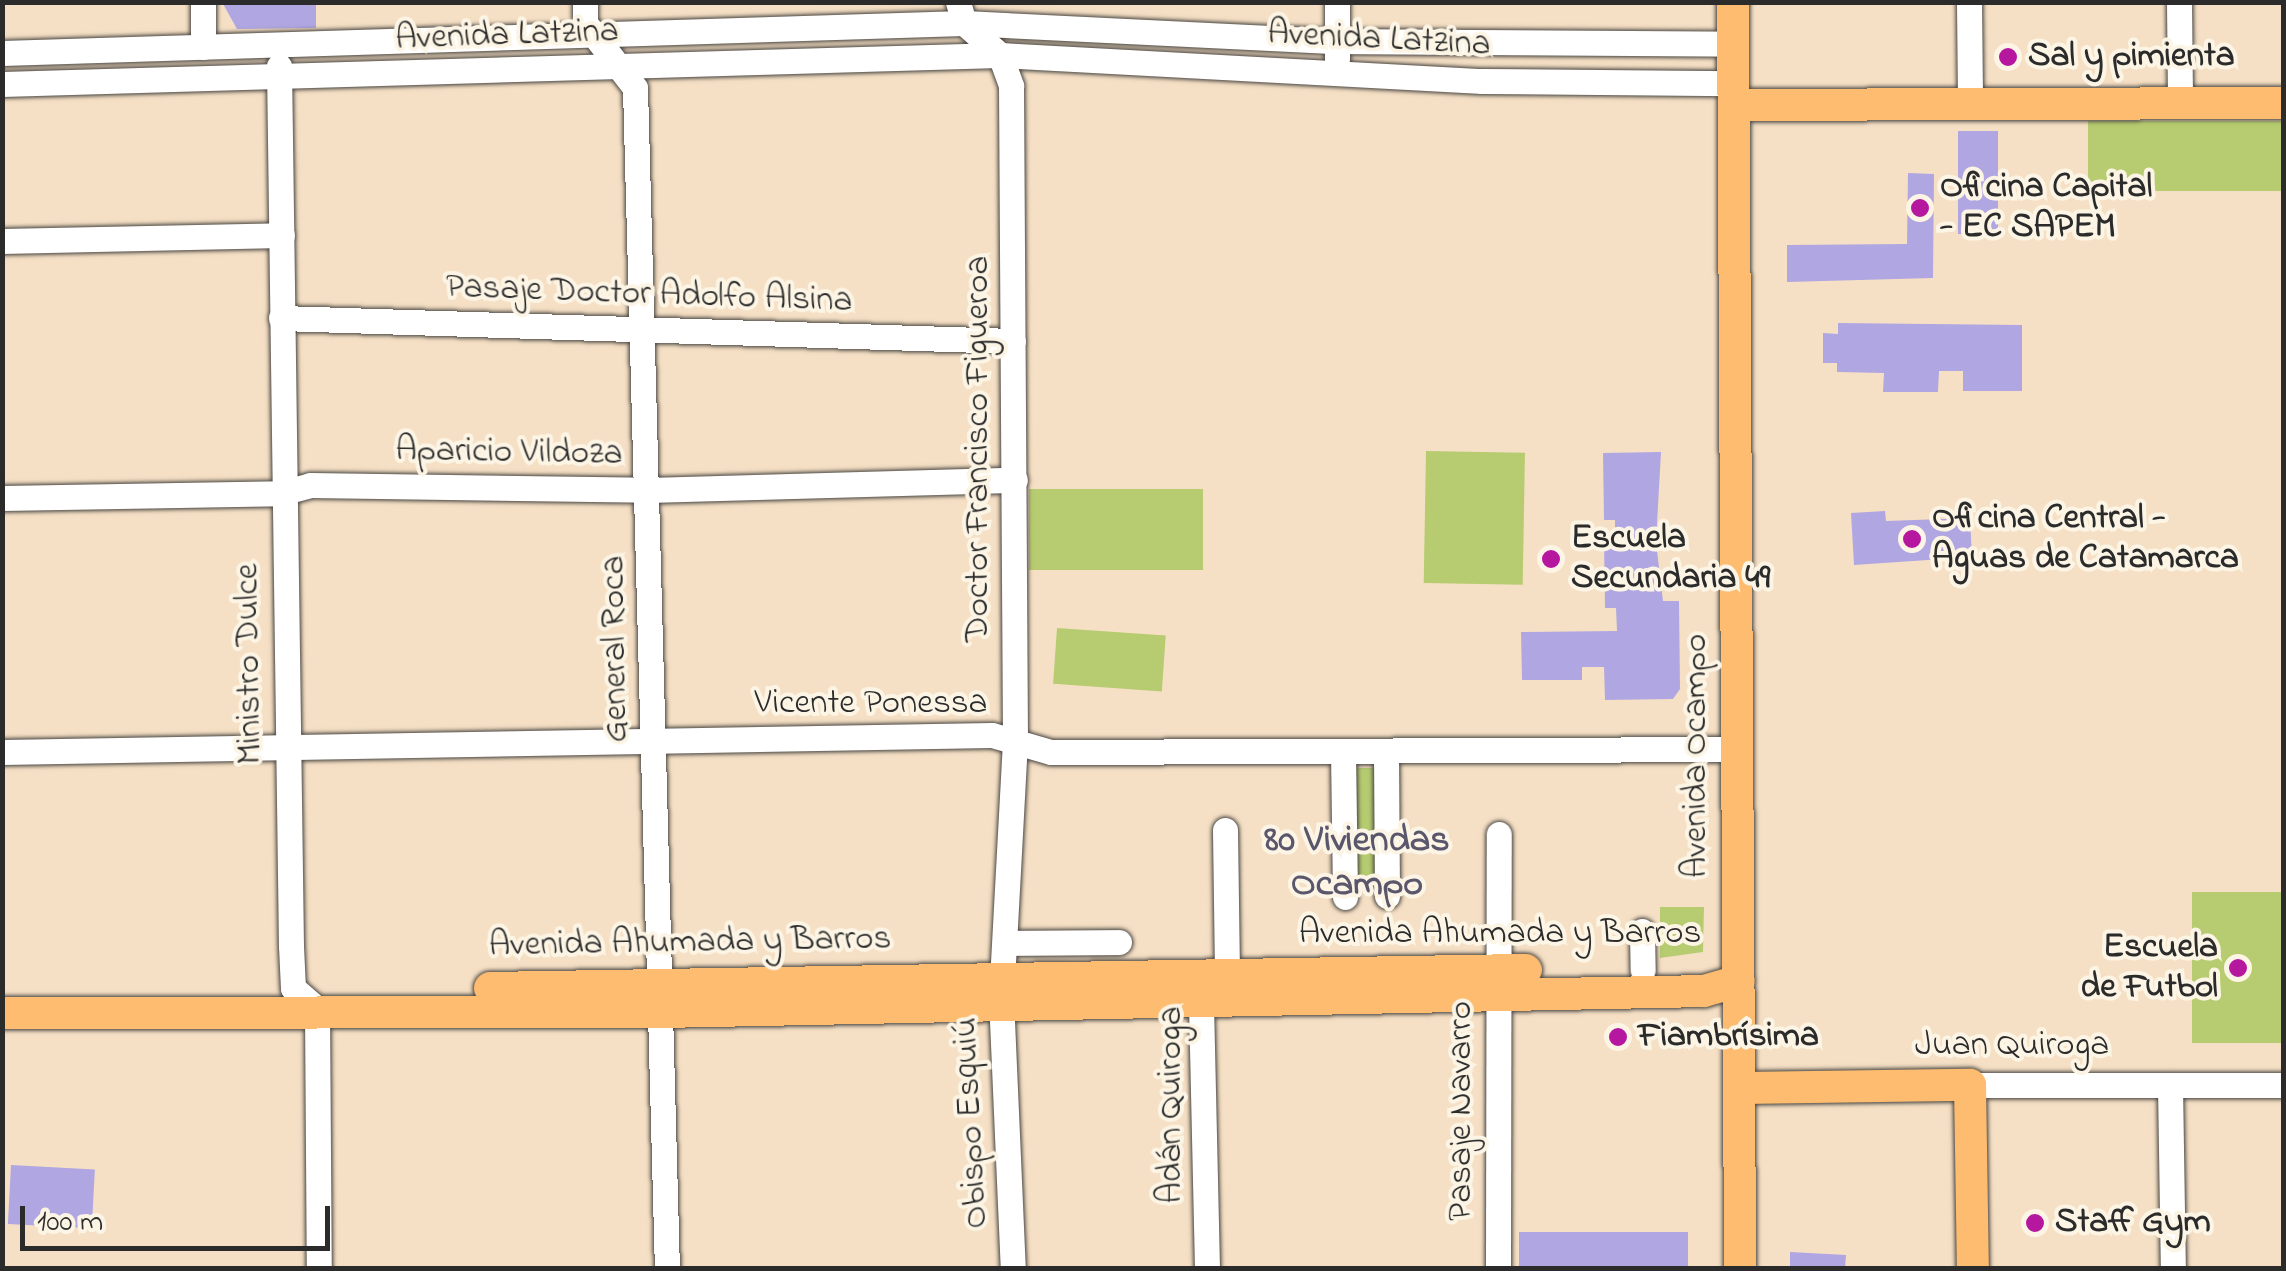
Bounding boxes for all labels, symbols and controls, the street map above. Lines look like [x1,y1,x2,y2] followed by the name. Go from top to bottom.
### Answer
[395,11,619,61] street label: Avenida Latzina
[1266,13,1492,67] street label: Avenida Latzina
[2028,36,2235,78] place label: Sal y pimienta
[1997,46,2019,68] marker: Sal y pimienta
[1940,167,2152,249] place label: Oficina Capital - EC SAPEM
[1909,197,1931,219] marker: Oficina Capital - EC SAPEM
[958,256,1000,642] street label: Doctor Francisco Figueroa
[445,267,853,323] street label: Pasaje Doctor Adolfo Alsina
[395,430,623,476] street label: Aparicio Vildoza
[1932,498,2239,580] place label: Oficina Central - Aguas de Catamarca
[1571,518,1770,600] place label: Escuela Secundaria 49
[1901,528,1923,550] marker: Oficina Central - Aguas de Catamarca
[1540,548,1562,570] marker: Escuela Secundaria 49
[593,555,639,743] street label: General Roca
[227,563,273,765] street label: Ministro Dulce
[1676,634,1718,878] street label: Avenida Ocampo
[755,683,987,725] street label: Vicente Ponessa
[1264,819,1450,908] district label: 80 Viviendas Ocampo
[1299,913,1701,955] street label: Avenida Ahumada y Barros
[488,918,892,968] street label: Avenida Ahumada y Barros
[2080,927,2218,1009] place label: Escuela de Futbol
[2227,957,2249,979] marker: Escuela de Futbol
[1441,1001,1483,1221] street label: Pasaje Navarro
[1151,1006,1193,1204] street label: Adán Quiroga
[945,1016,999,1230] street label: Obispo Esquiú
[1638,1016,1819,1058] place label: Fiambrísima
[1915,1025,2109,1067] street label: Juan Quiroga
[1607,1026,1629,1048] marker: Fiambrísima
[25,1186,335,1248] scale bar
[37,1201,103,1245] text: 100 m
[2055,1202,2211,1244] place label: Staff Gym
[2024,1212,2046,1234] marker: Staff Gym

